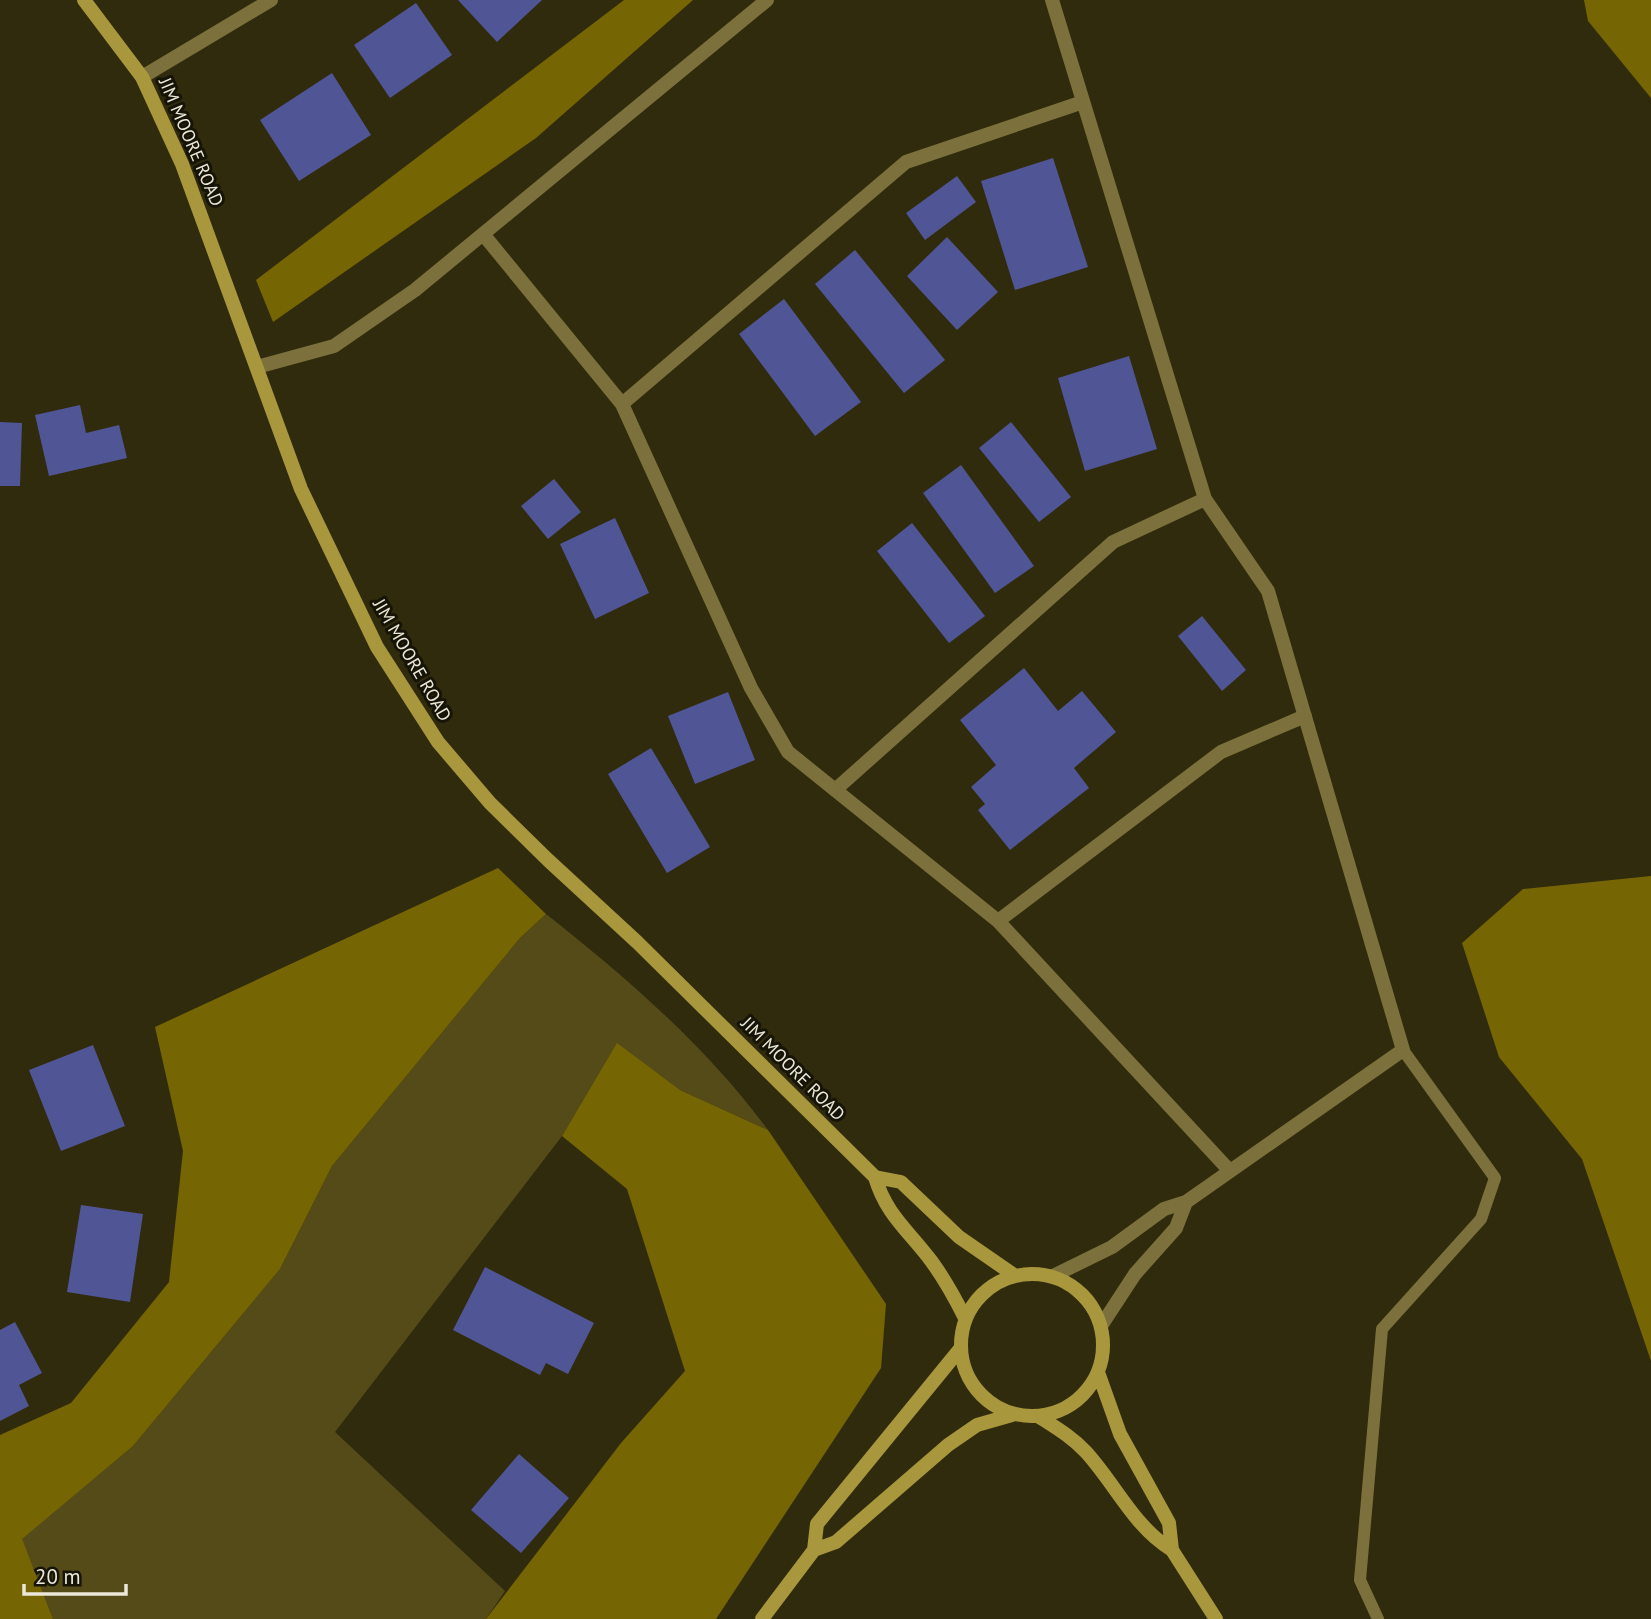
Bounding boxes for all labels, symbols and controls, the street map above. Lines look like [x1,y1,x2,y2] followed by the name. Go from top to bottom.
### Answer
[154,73,229,210] street label: JIM MOORE ROAD
[368,594,457,725] street label: JIM MOORE ROAD
[736,1011,850,1125] street label: JIM MOORE ROAD
[24,1552,126,1596] scale bar
[35,1563,81,1590] text: 20 m

